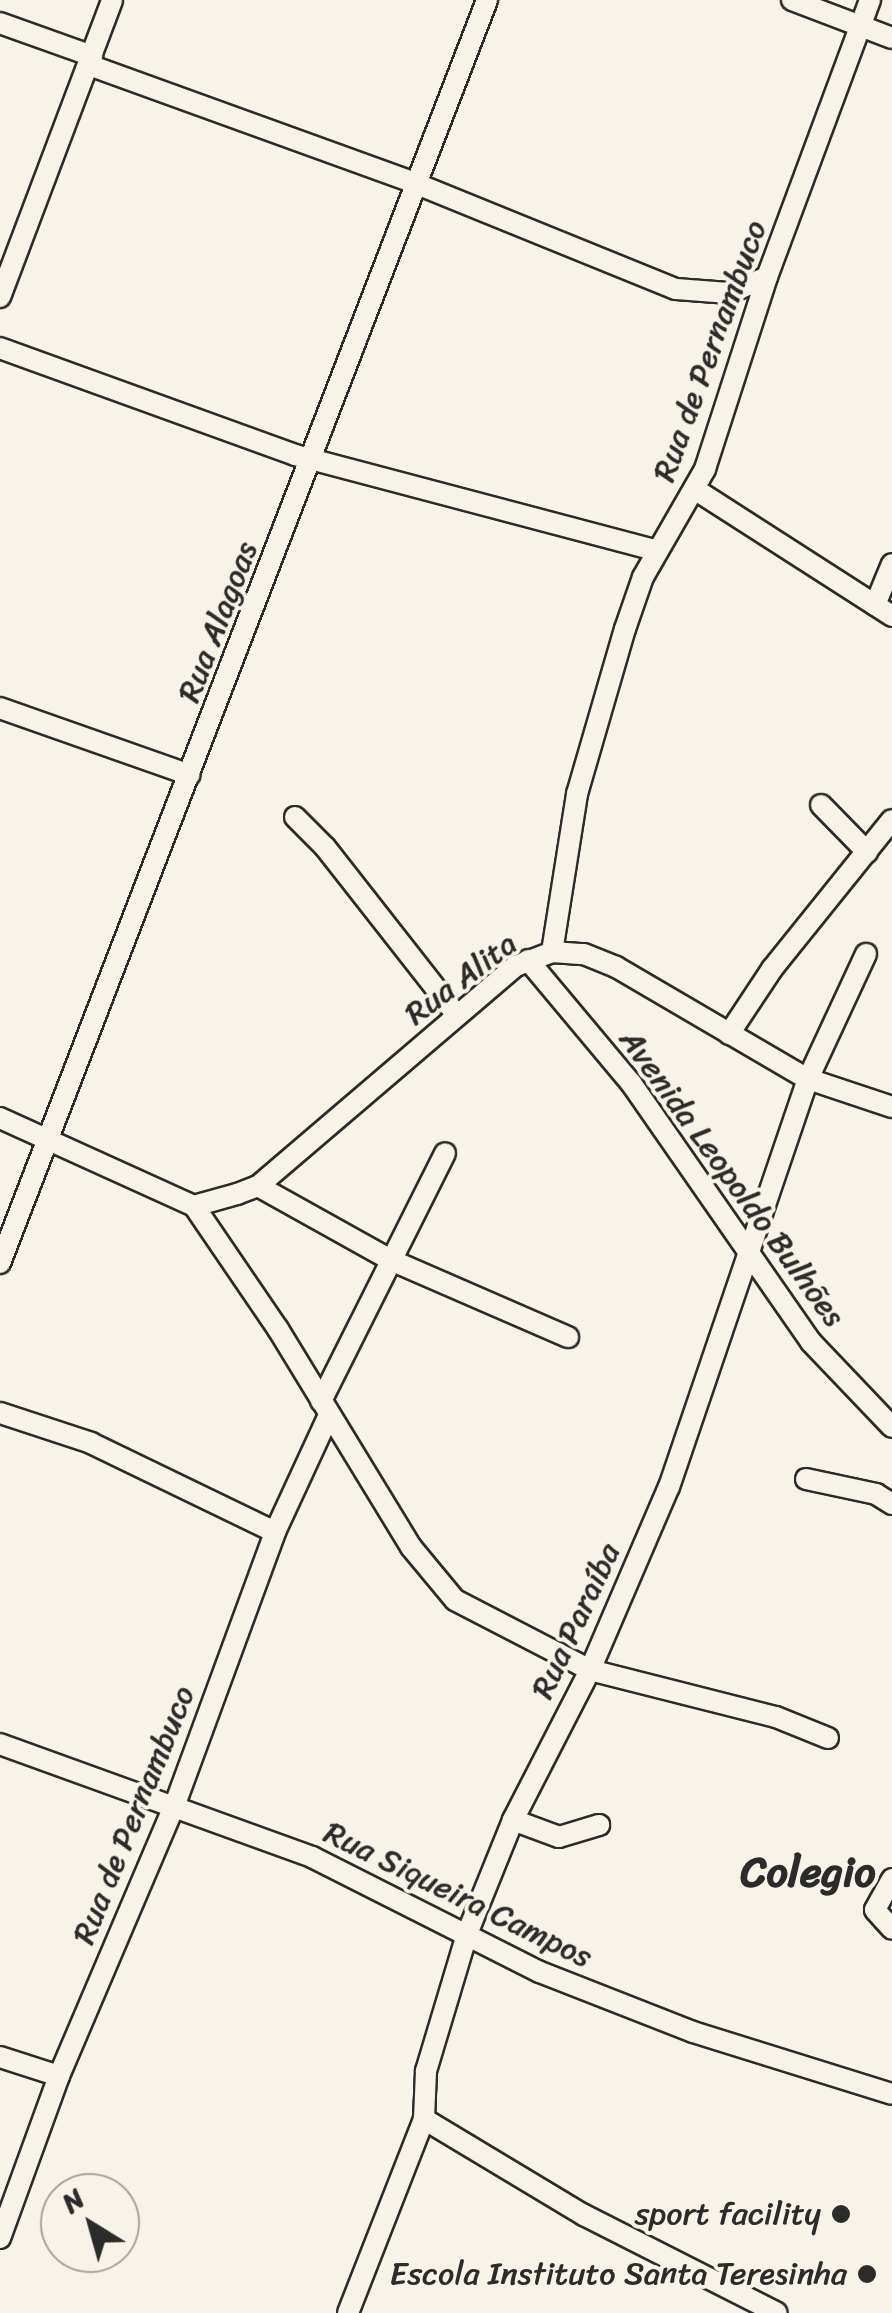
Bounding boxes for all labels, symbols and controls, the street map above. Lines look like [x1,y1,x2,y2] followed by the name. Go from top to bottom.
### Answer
[645,215,775,487] street label: Rua de Pernambuco
[170,536,266,708] street label: Rua Alagoas
[398,925,524,1033] street label: Rua Alita
[611,1021,853,1335] street label: Avenida Leopoldo Bulhões
[523,1537,629,1705] street label: Rua Paraíba
[64,1680,204,1950] street label: Rua de Pernambuco
[319,1814,597,1976] street label: Rua Siqueira Campos
[740,1847,876,1897] district label: Colegio
[40,2173,140,2273] north arrow
[50,2175,95,2226] text: N
[634,2195,821,2233] place label: sport facility
[830,2203,852,2225] marker: sport facility
[387,2255,847,2293] place label: Escola Instituto Santa Teresinha
[856,2263,878,2285] marker: Escola Instituto Santa Teresinha

